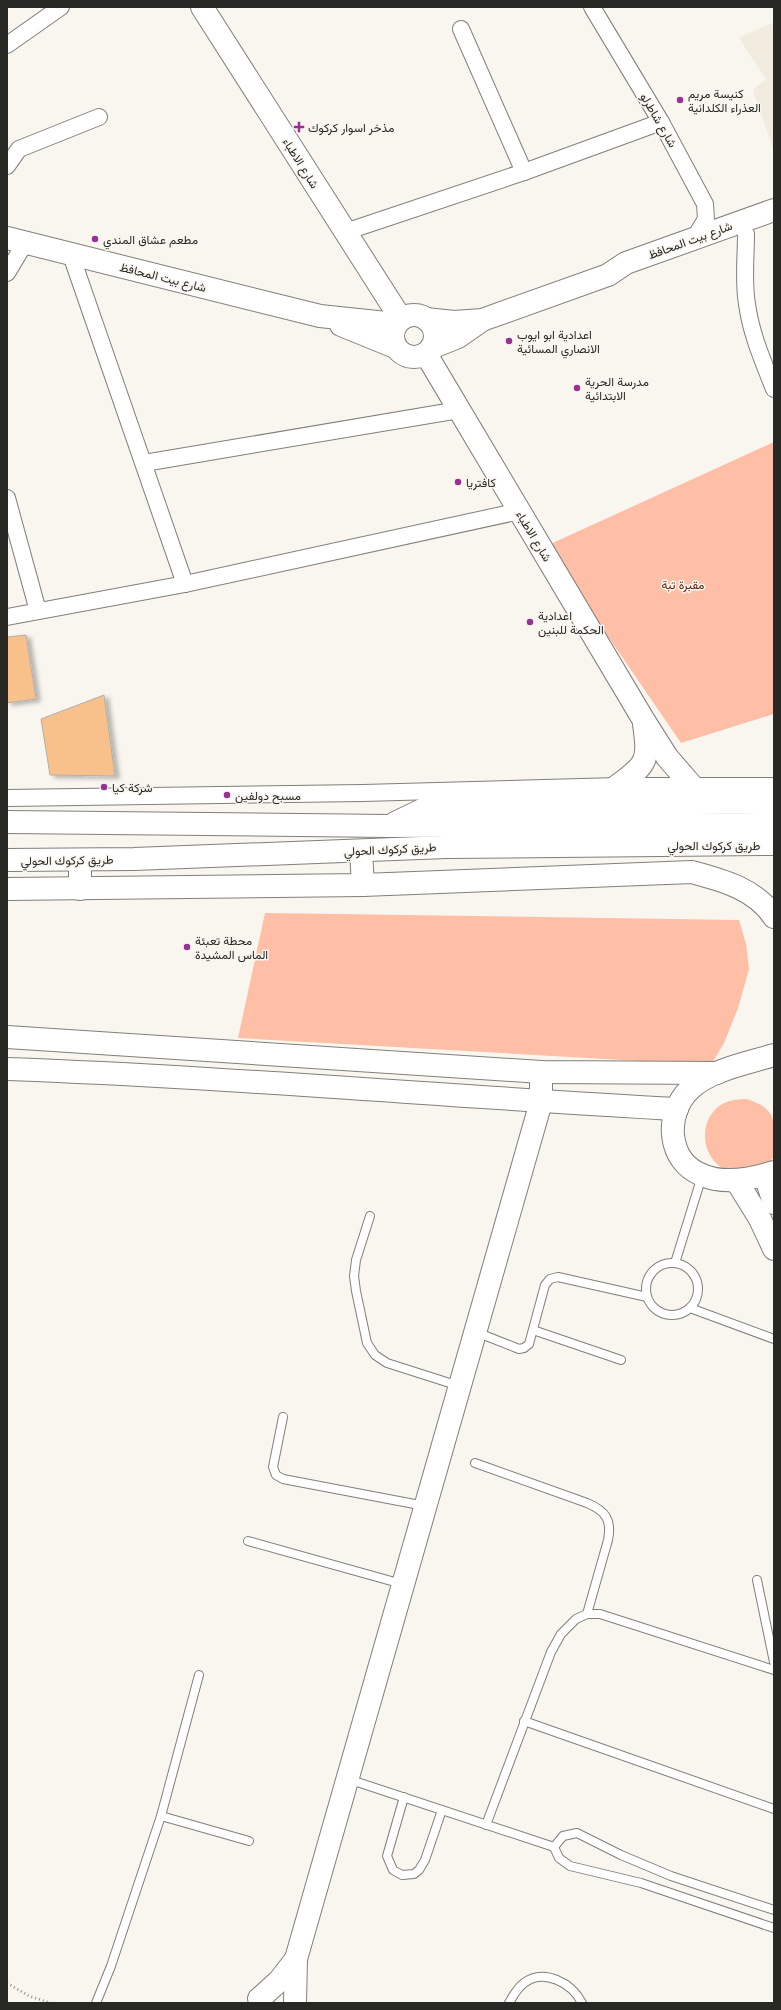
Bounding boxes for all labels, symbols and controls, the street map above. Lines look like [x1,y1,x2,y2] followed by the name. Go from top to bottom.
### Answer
[688,86,761,116] place label: كنيسة مريم العذراء الكلدانية
[636,90,681,151] street label: شارع شاطرلو
[675,95,685,105] marker: كنيسة مريم العذراء الكلدانية
[308,120,394,136] place label: مذخر اسوار كركوك
[293,121,305,133] marker: مذخر اسوار كركوك
[278,135,322,192] street label: شارع الاطباء
[646,218,735,264] street label: شارع بيت المحافظ
[103,232,198,250] place label: مطعم عشاق المندي
[90,234,100,244] marker: مطعم عشاق المندي
[118,259,208,297] street label: شارع بيت المحافظ
[517,327,600,359] place label: اعدادية ابو ايوب الانصاري المسائية
[504,336,514,346] marker: اعدادية ابو ايوب الانصاري المسائية
[585,374,649,403] place label: مدرسة الحرية الابتدائية
[572,383,582,393] marker: مدرسة الحرية الابتدائية
[466,475,496,491] place label: کافتریا
[453,477,463,487] marker: کافتریا
[511,508,555,565] street label: شارع الاطباء
[661,577,705,593] park label: مقبرة تبة
[538,608,604,638] place label: اعدادية الحكمة للبنين
[525,617,535,627] marker: اعدادية الحكمة للبنين
[112,780,153,796] place label: شركة كيا
[99,782,109,792] marker: شركة كيا
[235,788,301,805] place label: مسبح دولفين
[222,790,232,800] marker: مسبح دولفين
[668,838,761,856] street label: طريق كركوك الحولي
[343,839,437,862] street label: طريق كركوك الحولي
[20,852,114,871] street label: طريق كركوك الحولي
[195,933,268,963] place label: محطة تعبئة الماس المشيدة
[182,942,192,952] marker: محطة تعبئة الماس المشيدة

